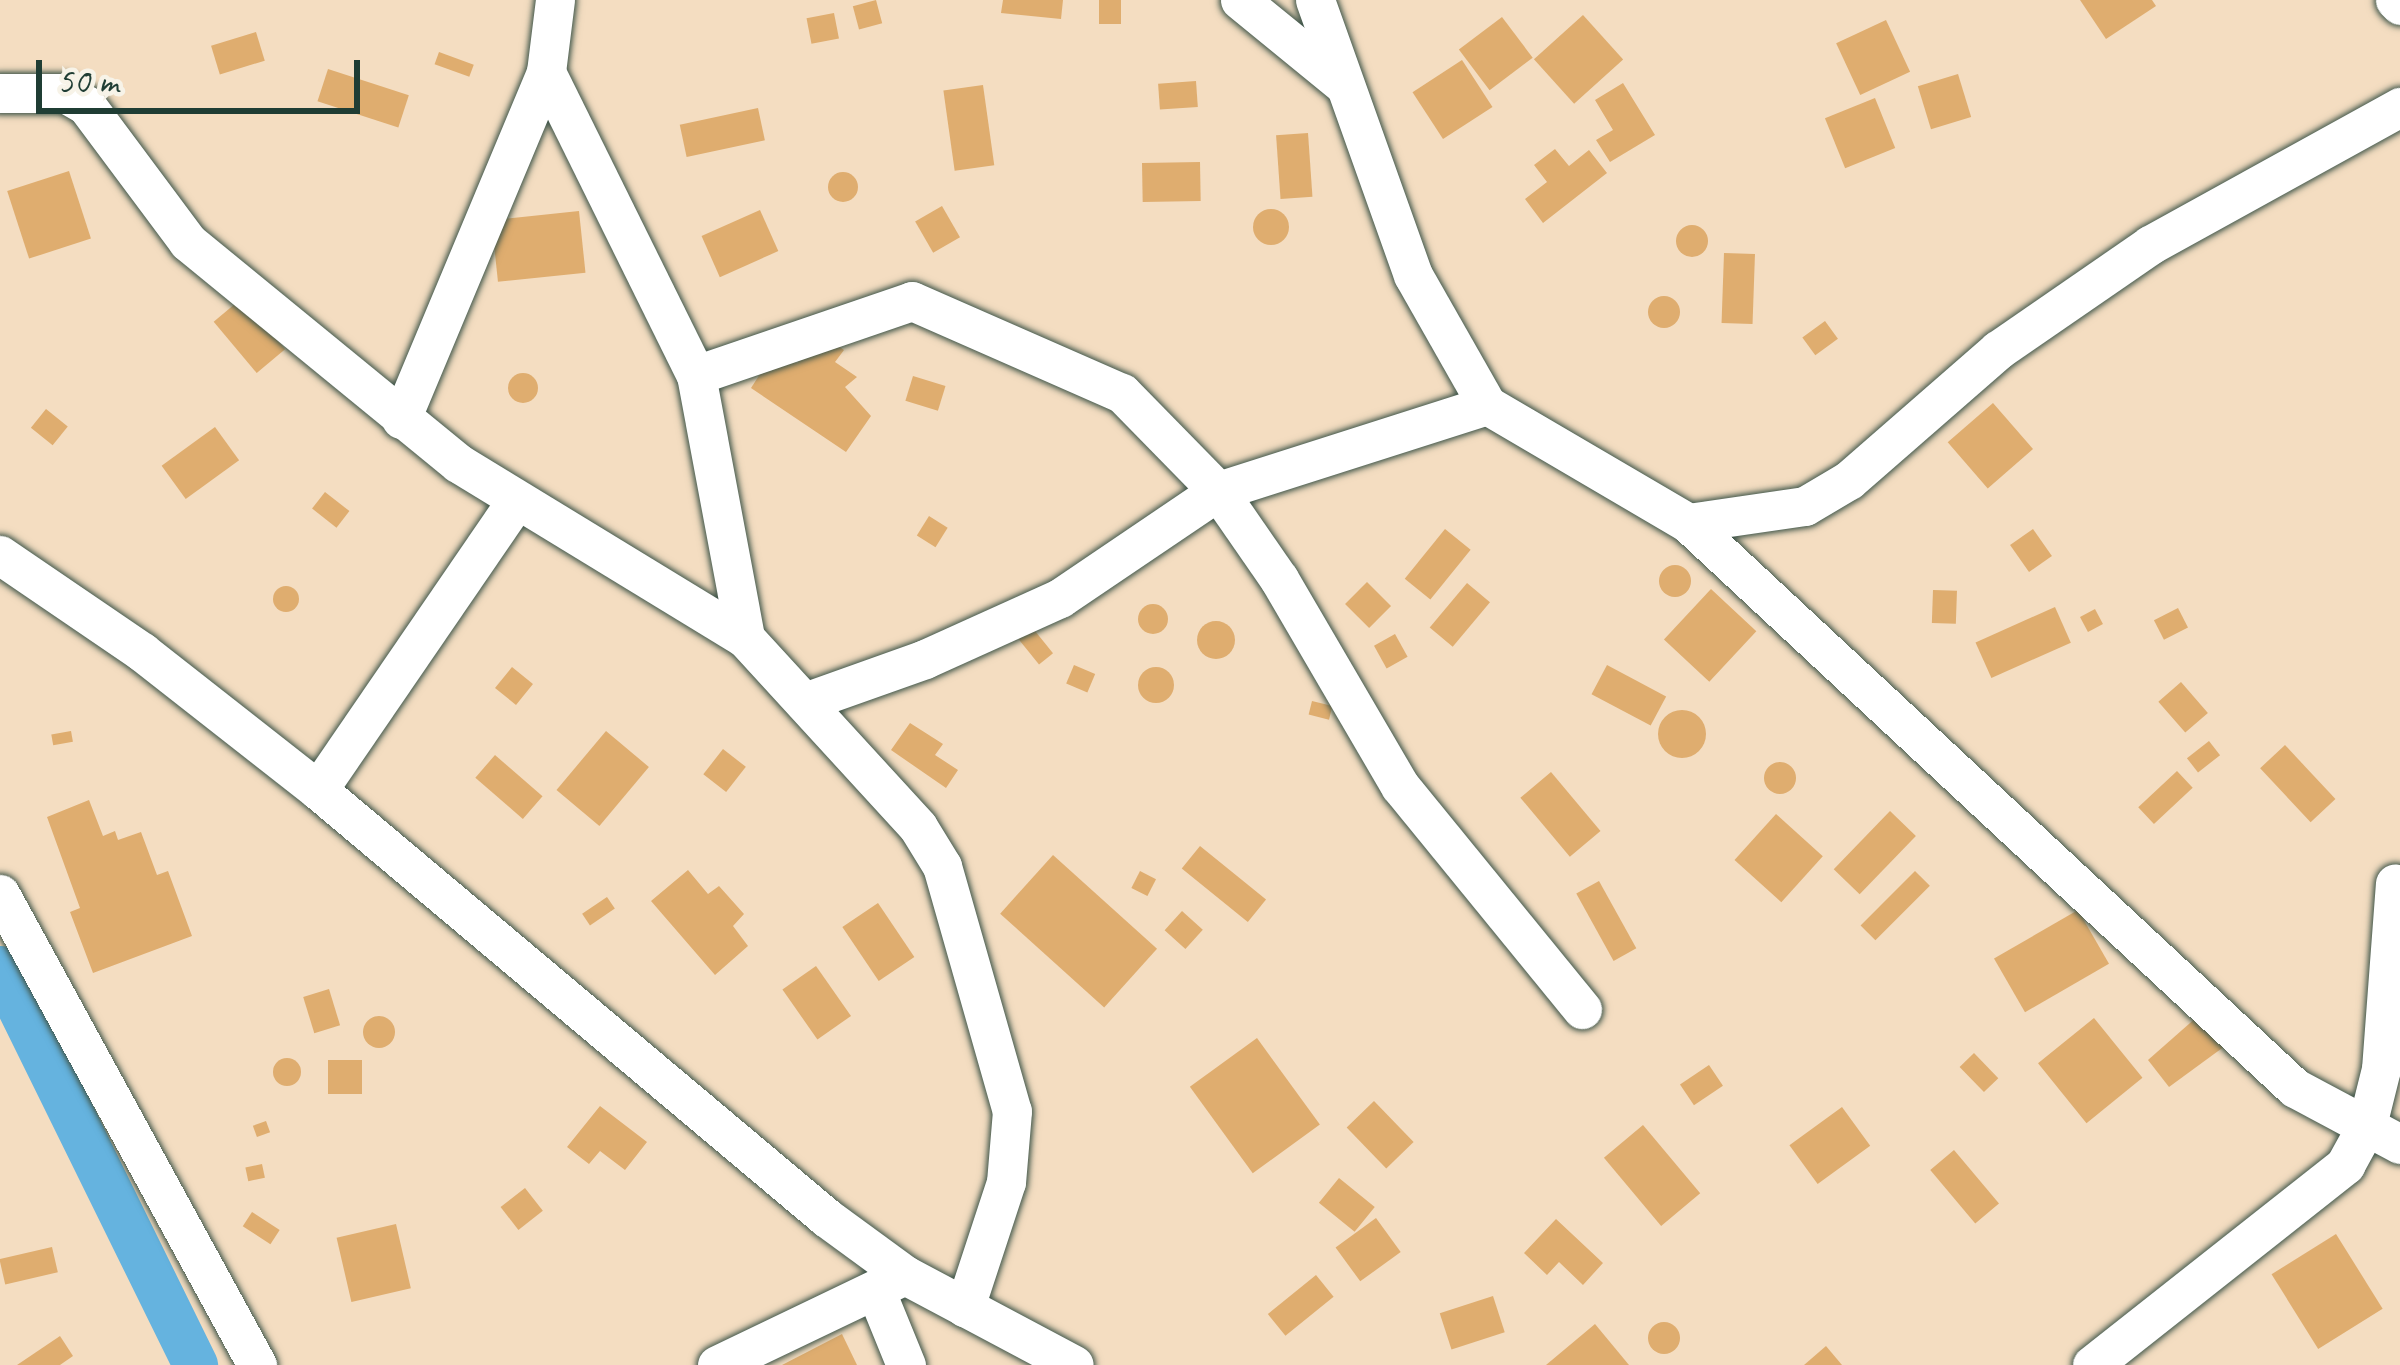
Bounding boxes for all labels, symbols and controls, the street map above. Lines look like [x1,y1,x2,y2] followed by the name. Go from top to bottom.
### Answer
[42,36,366,110] scale bar
[57,58,118,104] text: 50 m

